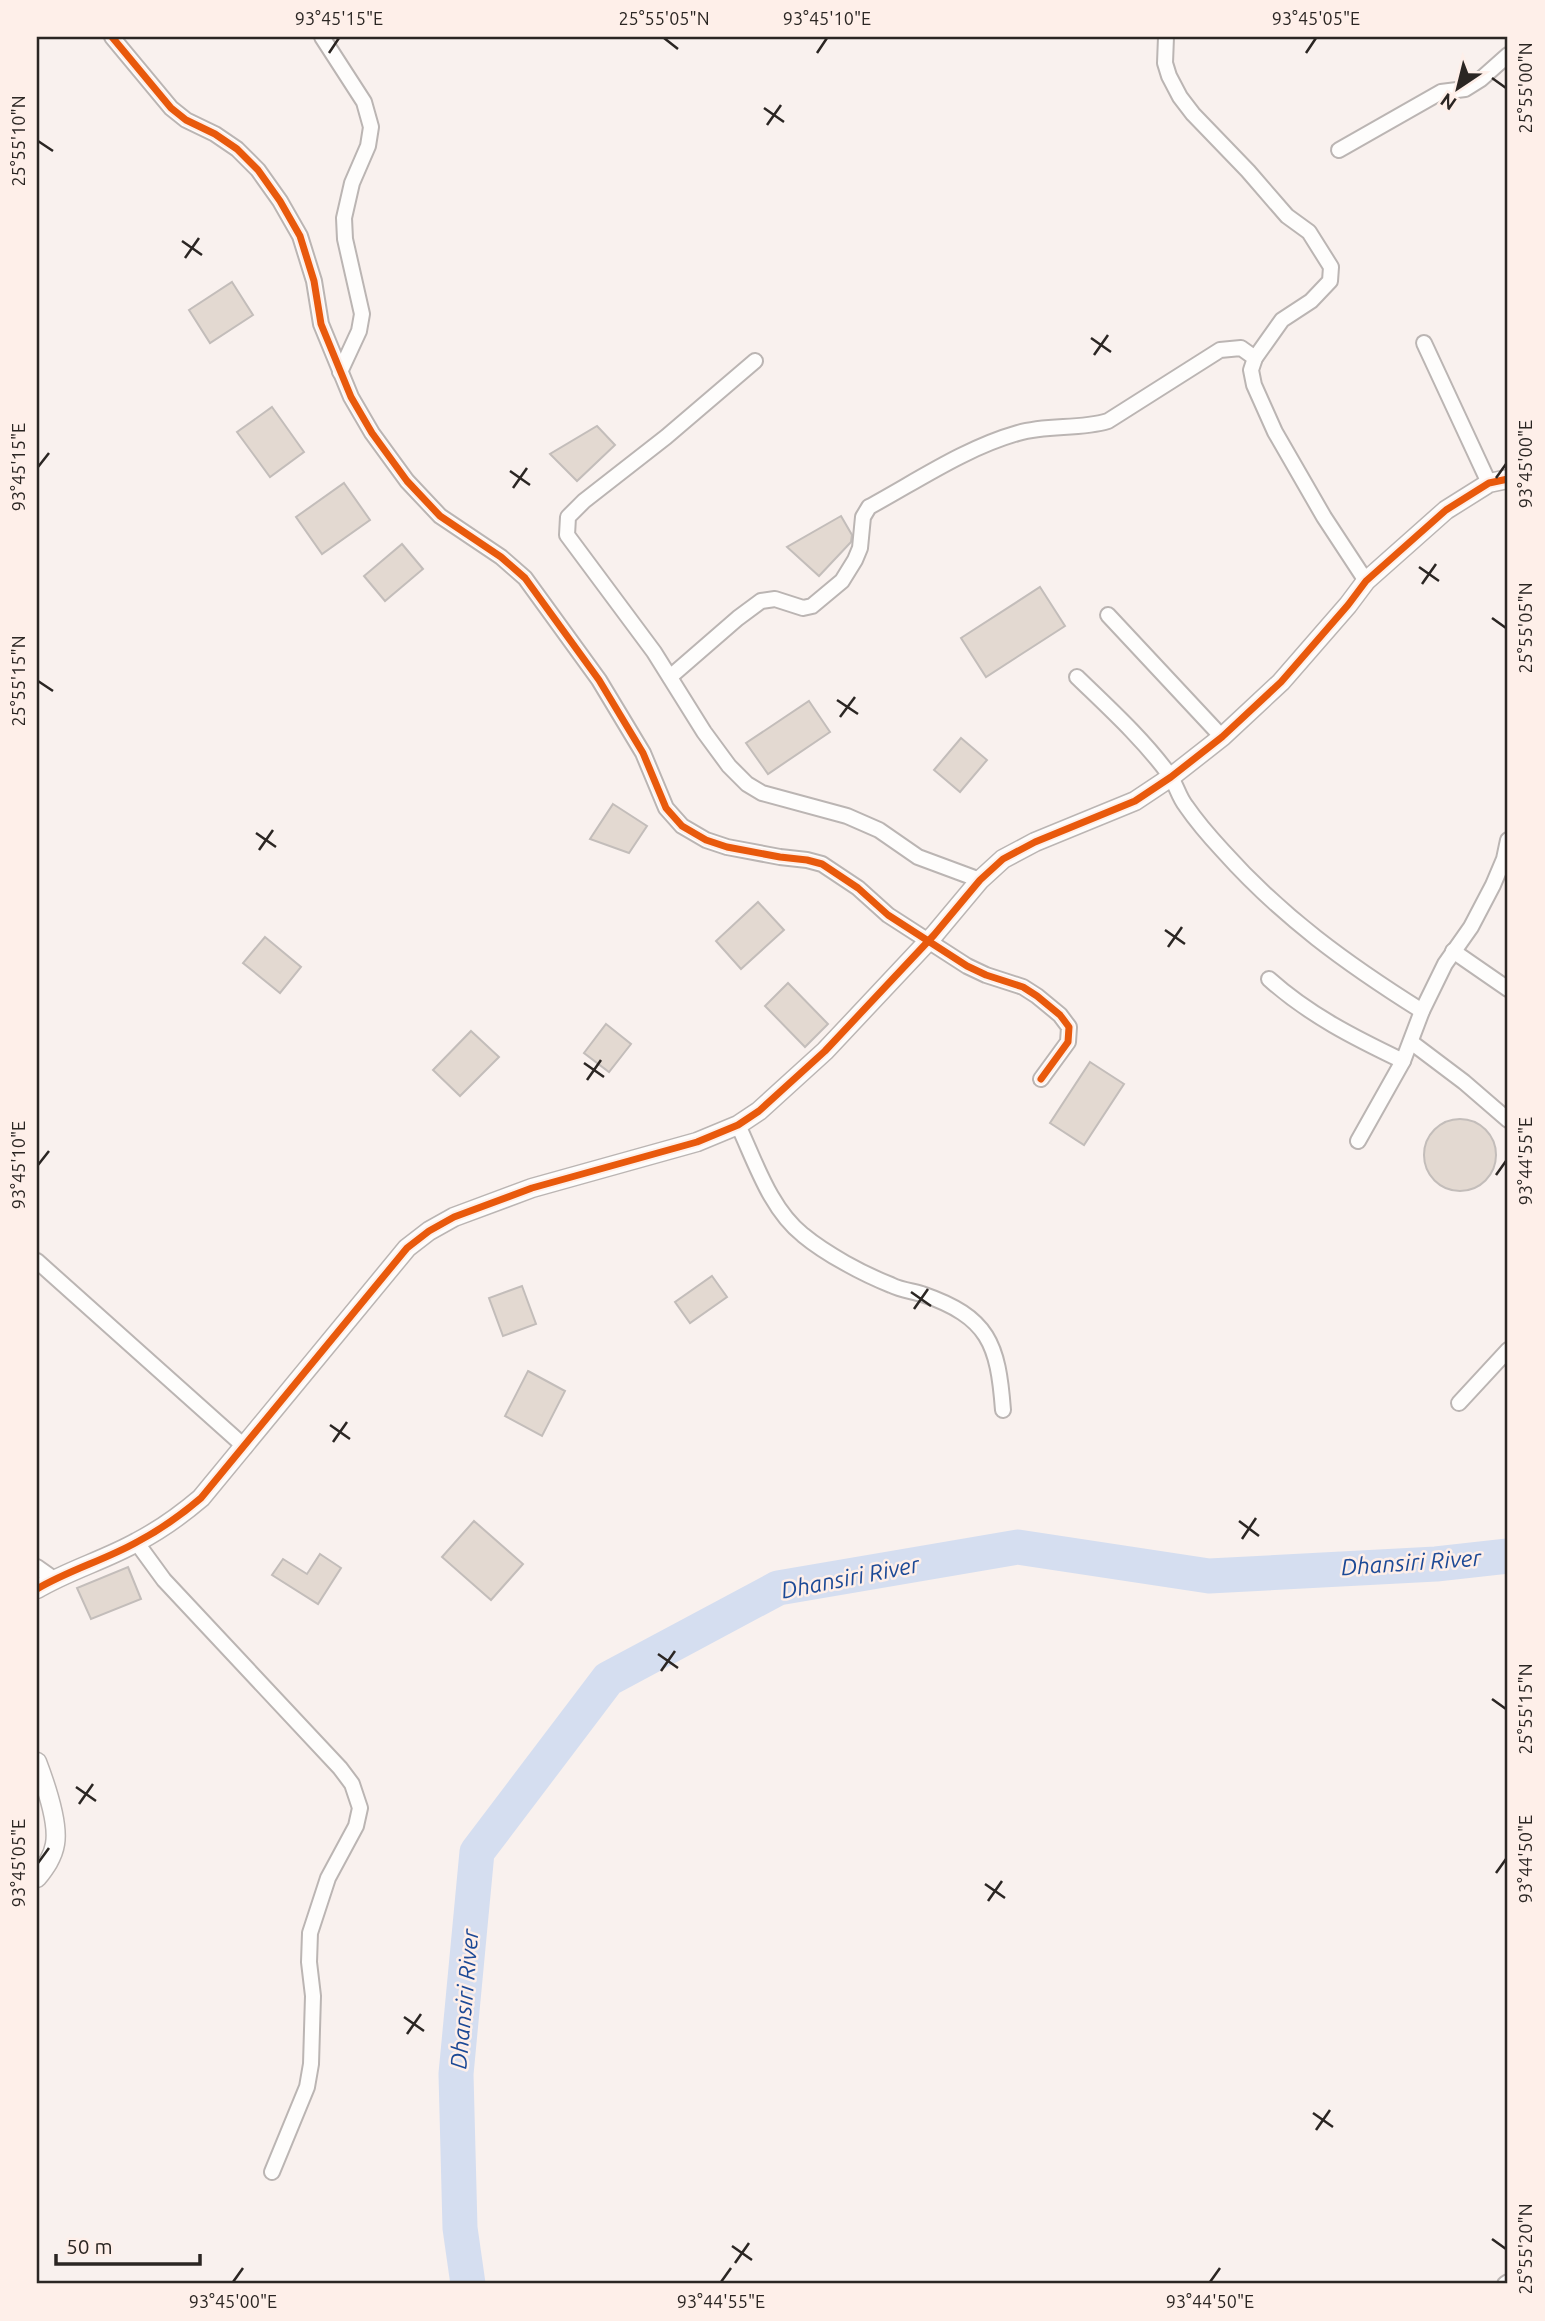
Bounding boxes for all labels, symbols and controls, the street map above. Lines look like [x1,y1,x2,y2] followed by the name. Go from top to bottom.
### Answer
[295,8,383,28] text: 93°45'15"E
[618,8,710,28] text: 25°55'05"N
[783,8,871,28] text: 93°45'10"E
[1272,8,1360,28] text: 93°45'05"E
[1515,42,1535,134] text: 25°55'00"N
[1422,52,1492,122] north arrow
[1436,89,1460,115] text: N
[8,95,28,187] text: 25°55'10"N
[1515,420,1535,508] text: 93°45'00"E
[8,423,28,511] text: 93°45'15"E
[1515,582,1535,674] text: 25°55'05"N
[8,635,28,727] text: 25°55'15"N
[1515,1117,1535,1205] text: 93°44'55"E
[8,1121,28,1209] text: 93°45'10"E
[1340,1545,1483,1579] water label: Dhansiri River
[779,1551,923,1603] water label: Dhansiri River
[1515,1663,1535,1755] text: 25°55'15"N
[1515,1815,1535,1903] text: 93°44'50"E
[8,1819,28,1907] text: 93°45'05"E
[445,1927,483,2070] water label: Dhansiri River
[1515,2203,1535,2295] text: 25°55'20"N
[56,2223,200,2267] scale bar
[66,2234,113,2258] text: 50 m
[189,2291,277,2311] text: 93°45'00"E
[677,2291,765,2311] text: 93°44'55"E
[1166,2291,1254,2311] text: 93°44'50"E

